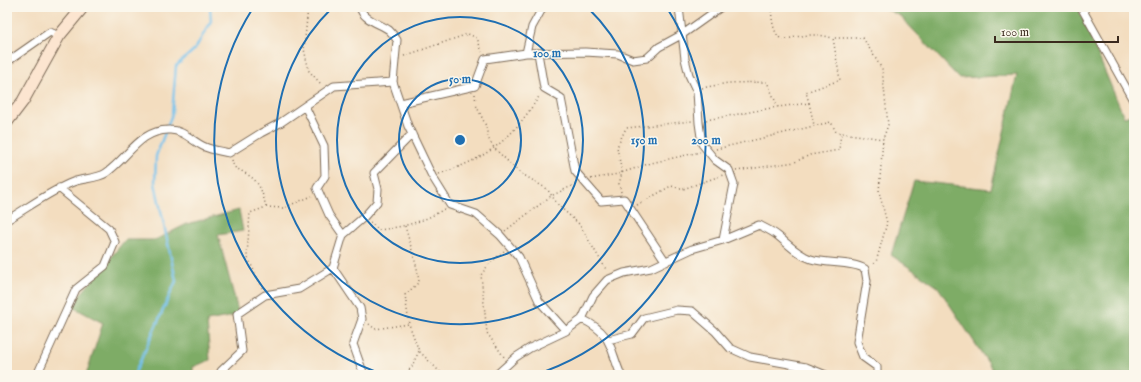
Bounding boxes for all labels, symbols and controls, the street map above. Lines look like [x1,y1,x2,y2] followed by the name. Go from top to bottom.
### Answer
[995,18,1118,44] scale bar
[1001,25,1029,40] text: 100 m
[533,46,562,61] text: 100 m
[449,72,472,87] text: 50 m
[453,133,467,147] centre of rings
[631,133,658,148] text: 150 m
[691,133,721,148] text: 200 m

